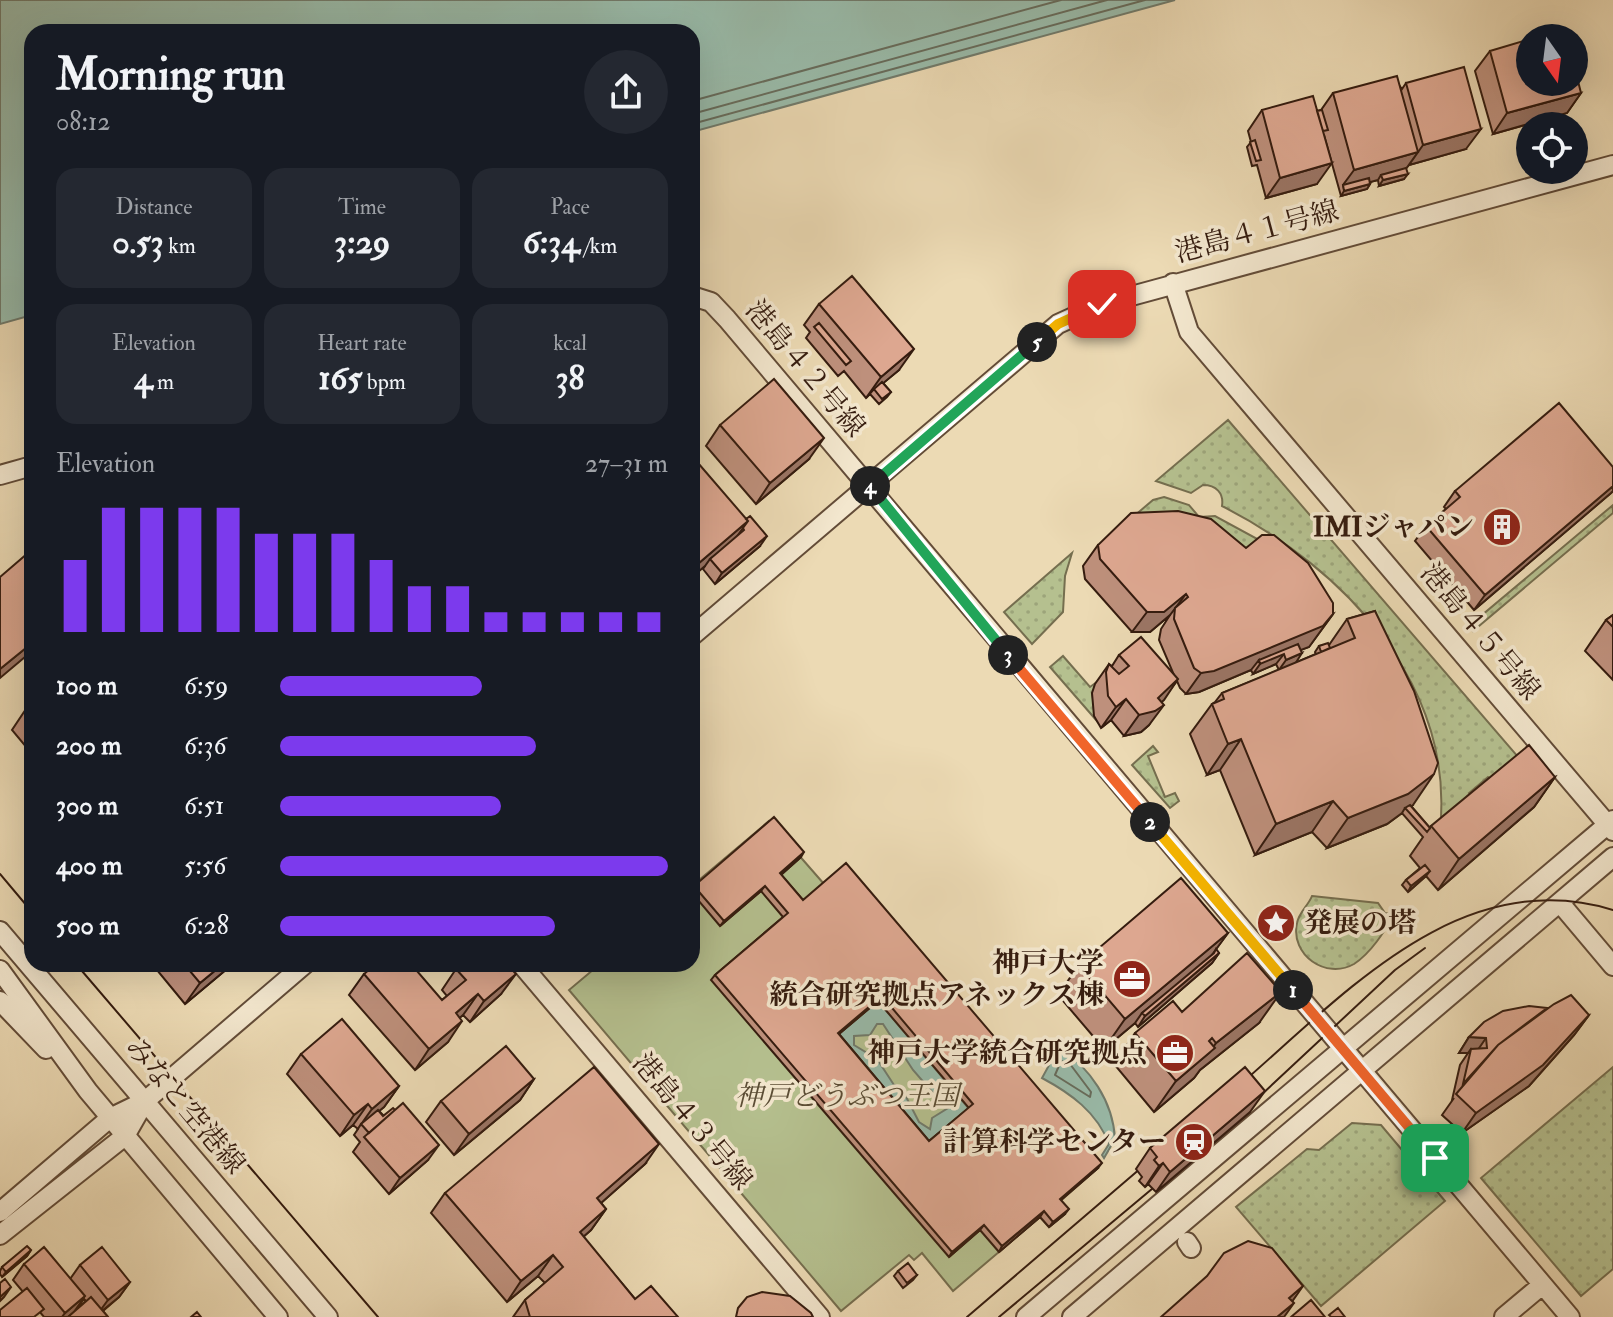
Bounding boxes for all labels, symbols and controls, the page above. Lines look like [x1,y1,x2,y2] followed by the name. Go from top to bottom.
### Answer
[1516,24,1588,96] north arrow
[1516,24,1588,184] map controls
[56,48,285,103] text: Morning run
[584,50,668,134] button: share
[56,106,110,138] text: 08:12
[1516,112,1588,184] button: locate
[116,193,192,221] text: Distance
[338,193,386,221] text: Time
[550,193,590,221] text: Pace
[1171,193,1343,271] street label: 港島４１号線
[112,221,164,264] text: 0.53
[334,221,390,264] text: 3:29
[523,221,579,264] text: 6:34
[164,232,196,260] text: km
[579,232,617,260] text: /km
[1068,270,1136,338] pin
[1080,282,1124,326] icon: check
[738,293,872,445] street label: 港島４２号線
[1017,322,1057,362] pin: 5
[1032,328,1042,356] text: 5
[112,329,196,357] text: Elevation
[317,329,407,357] text: Heart rate
[553,329,587,357] text: kcal
[134,357,152,400] text: 4
[318,357,362,400] text: 165
[555,357,585,400] text: 38
[152,368,174,396] text: m
[362,368,406,396] text: bpm
[56,448,155,480] text: Elevation
[585,448,668,480] text: 27–31 m
[850,466,890,506] pin: 4
[864,472,876,500] text: 4
[1481,506,1523,548] building icon: IMIジャパン
[1313,510,1474,545] place label: IMIジャパン
[1413,556,1547,708] street label: 港島４５号線
[988,635,1028,675] pin: 3
[1004,641,1012,669] text: 3
[56,670,117,702] text: 100 m
[184,670,228,702] text: 6:59
[56,730,121,762] text: 200 m
[184,730,227,762] text: 6:36
[56,790,118,822] text: 300 m
[184,790,224,822] text: 6:51
[1130,802,1170,842] pin: 2
[1144,808,1156,836] text: 2
[56,850,122,882] text: 400 m
[184,850,226,882] text: 5:56
[1255,902,1297,944] place icon: 発展の塔
[1304,906,1416,941] place label: 発展の塔
[56,910,120,942] text: 500 m
[184,910,229,942] text: 6:28
[769,946,1104,1013] place label: 神戸大学 統合研究拠点アネックス棟
[1111,958,1153,1000] office icon: 神戸大学 統合研究拠点アネックス棟
[1273,970,1313,1010] pin: 1
[1289,976,1297,1004] text: 1
[118,1030,252,1182] street label: みなと空港線
[1154,1032,1196,1074] office icon: 神戸大学統合研究拠点
[867,1036,1147,1071] place label: 神戸大学統合研究拠点
[625,1046,759,1198] street label: 港島４３号線
[735,1079,963,1114] park label: 神戸どうぶつ王国
[1173,1121,1215,1163] station icon: 計算科学センター
[1401,1124,1469,1192] pin
[943,1125,1166,1160] place label: 計算科学センター
[1413,1136,1457,1180] icon: arrive

